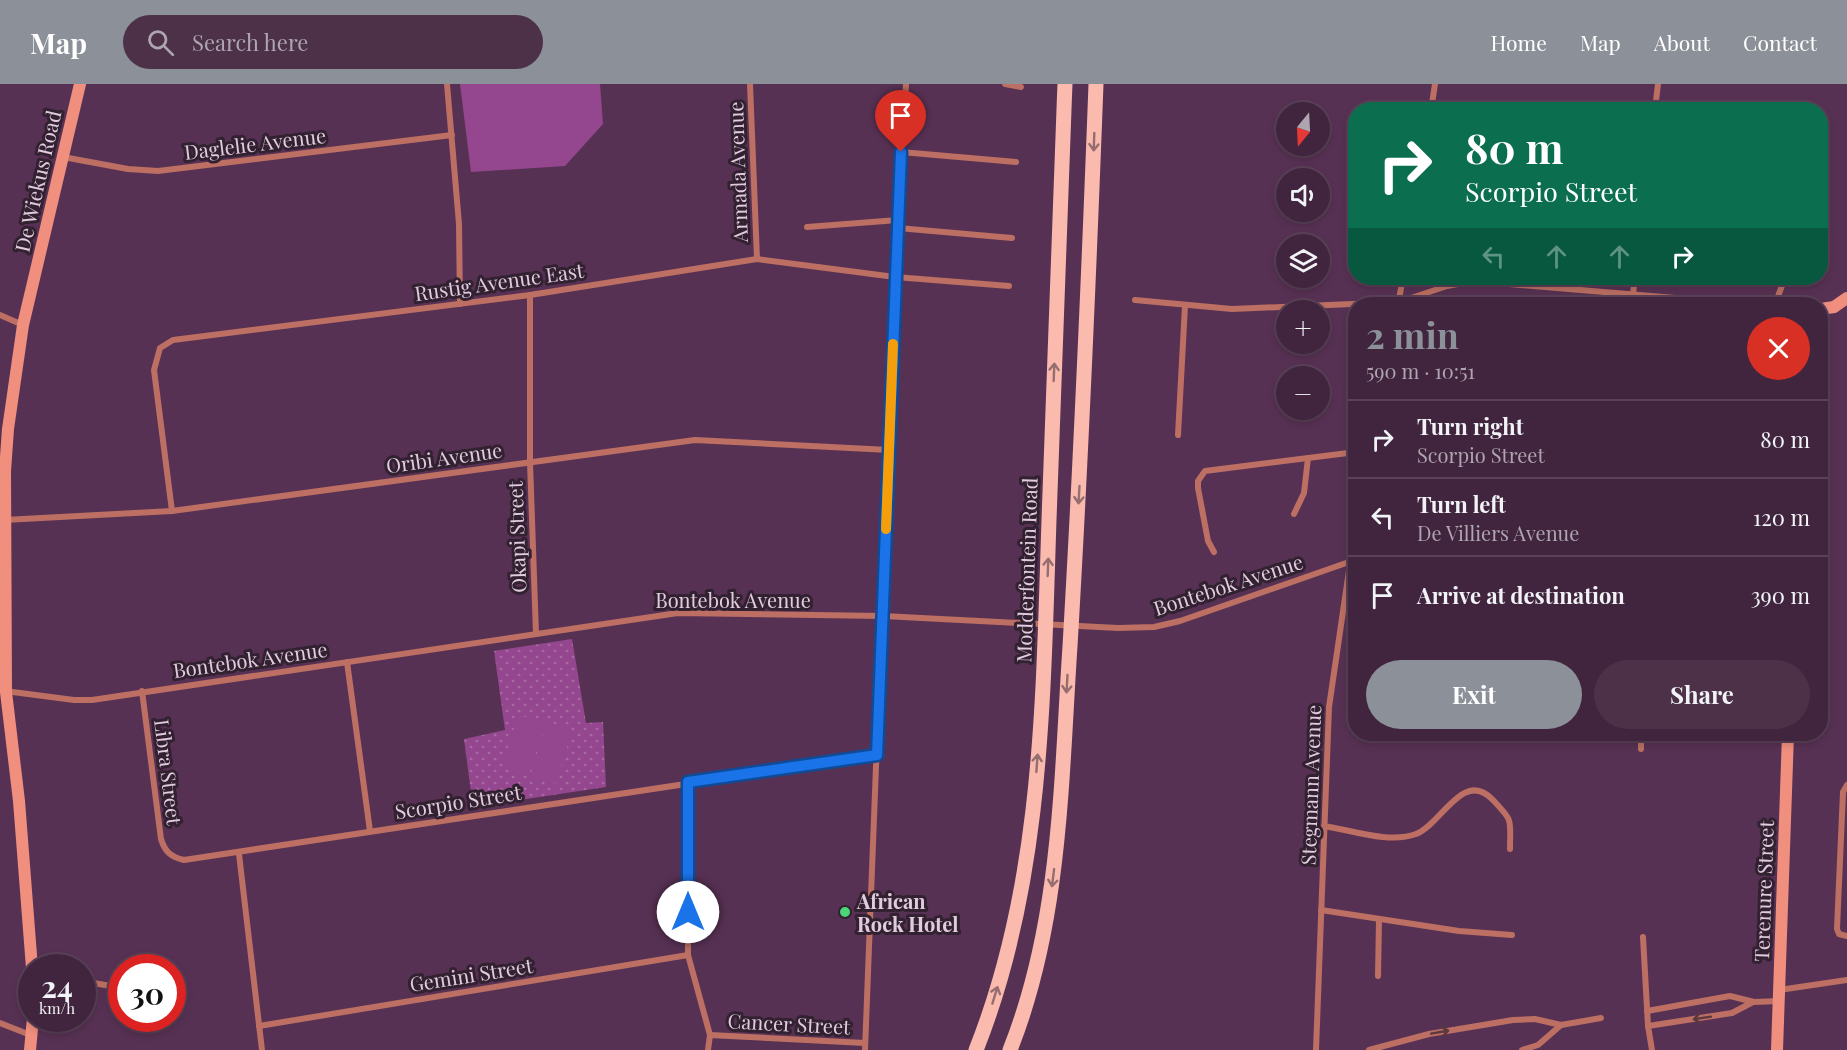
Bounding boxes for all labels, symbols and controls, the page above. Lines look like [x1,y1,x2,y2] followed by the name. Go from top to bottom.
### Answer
[123,15,543,69] search box
[30,24,87,61] text: Map
[144,26,177,59] icon: search
[192,27,308,57] text: Search here
[1491,28,1547,56] text: Home
[1580,28,1621,56] text: Map
[1654,28,1710,56] text: About
[1743,28,1817,56] text: Contact
[875,90,926,152] pin
[884,99,917,132] icon: arrive
[721,101,753,244] street label: Armada Avenue
[1276,102,1330,156] north arrow
[1276,102,1330,420] map controls
[8,107,66,254] street label: De Wiekus Road
[1465,119,1563,175] text: 80 m
[183,121,327,165] street label: Daglelie Avenue
[1366,126,1444,204] icon: right
[1088,132,1099,152] one-way arrow
[1276,168,1330,222] button: sound
[1465,173,1637,209] text: Scorpio Street
[1276,234,1330,288] button: layers
[1477,240,1510,273] icon: left
[1540,240,1573,273] icon: ahead
[1603,240,1636,273] icon: ahead
[1666,240,1699,273] icon: right
[413,256,586,306] street label: Rustig Avenue East
[1276,300,1330,354] button: +
[1366,310,1459,358] text: 2 min
[1747,317,1810,380] button: close
[1366,357,1475,384] text: 590 m · 10:51
[1048,362,1060,382] one-way arrow
[1276,366,1330,420] button: −
[1417,411,1523,441] text: Turn right
[1366,423,1399,456] icon: right
[1760,424,1810,454] text: 80 m
[384,435,504,479] street label: Oribi Avenue
[1417,441,1545,468] text: Scorpio Street
[1009,477,1043,663] street label: Modderfontein Road
[501,480,531,593] street label: Okapi Street
[1073,484,1084,504] one-way arrow
[1417,489,1506,519] text: Turn left
[1366,501,1399,534] icon: left
[1753,502,1810,532] text: 120 m
[1417,519,1579,546] text: De Villiers Avenue
[1150,547,1306,621] street label: Bontebok Avenue
[1042,557,1053,577] one-way arrow
[1366,579,1399,612] icon: arrive
[1417,580,1625,610] text: Arrive at destination
[1751,580,1810,610] text: 390 m
[655,586,811,613] street label: Bontebok Avenue
[171,635,329,683] street label: Bontebok Avenue
[1366,660,1582,729] button: Exit
[1594,660,1810,729] button: Share
[1062,673,1073,693] one-way arrow
[1294,704,1326,866] street label: Stegmann Avenue
[149,718,189,827] street label: Libra Street
[1032,754,1043,774] one-way arrow
[393,778,524,824] street label: Scorpio Street
[1747,819,1779,962] street label: Terenure Street
[1047,868,1058,888] one-way arrow
[656,880,720,944] position arrow
[856,887,959,937] place label: African Rock Hotel
[838,905,852,919] marker: African Rock Hotel
[408,951,535,997] street label: Gemini Street
[108,954,186,1032] speed limit sign: 30
[41,966,73,1006] text: 24
[990,986,1001,1005] one-way arrow
[39,998,75,1018] text: km/h
[727,1006,852,1040] street label: Cancer Street
[1693,1012,1713,1023] one-way arrow
[1430,1026,1449,1037] one-way arrow

